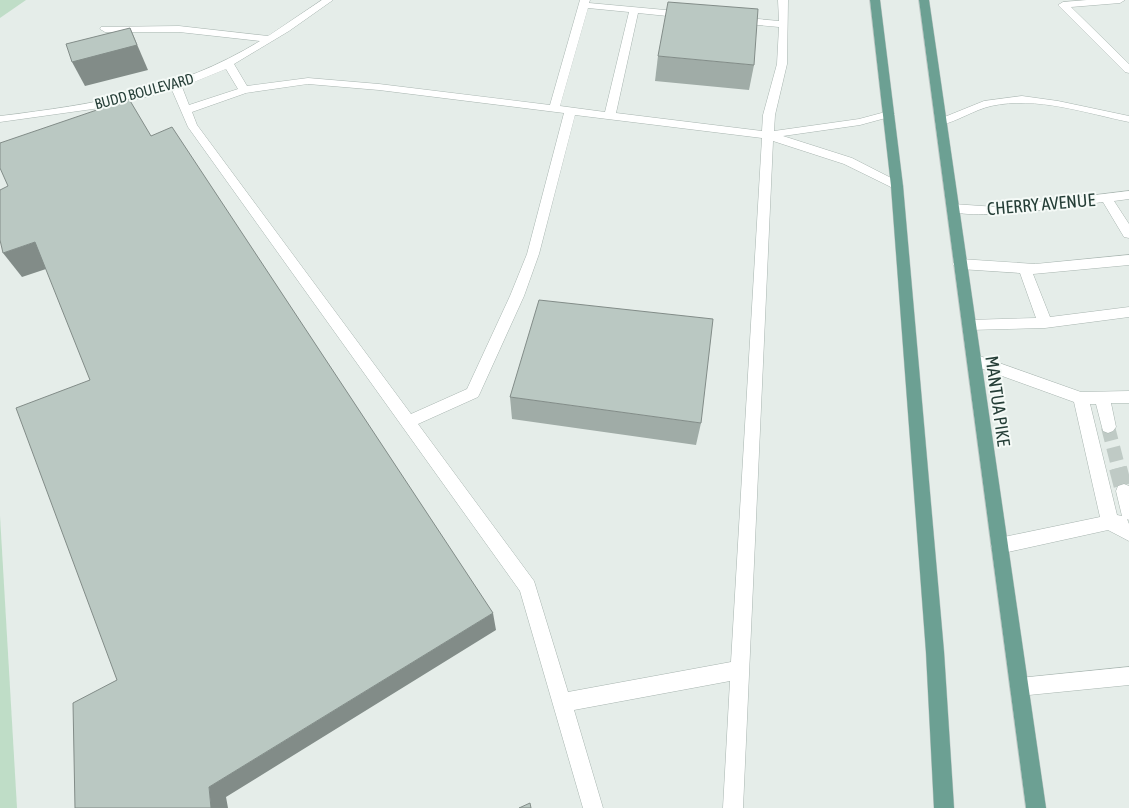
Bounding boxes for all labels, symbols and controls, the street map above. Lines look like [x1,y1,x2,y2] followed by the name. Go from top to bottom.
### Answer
[93,70,195,112] street label: BUDD BOULEVARD
[986,189,1096,219] street label: CHERRY AVENUE
[981,354,1015,448] street label: MANTUA PIKE

